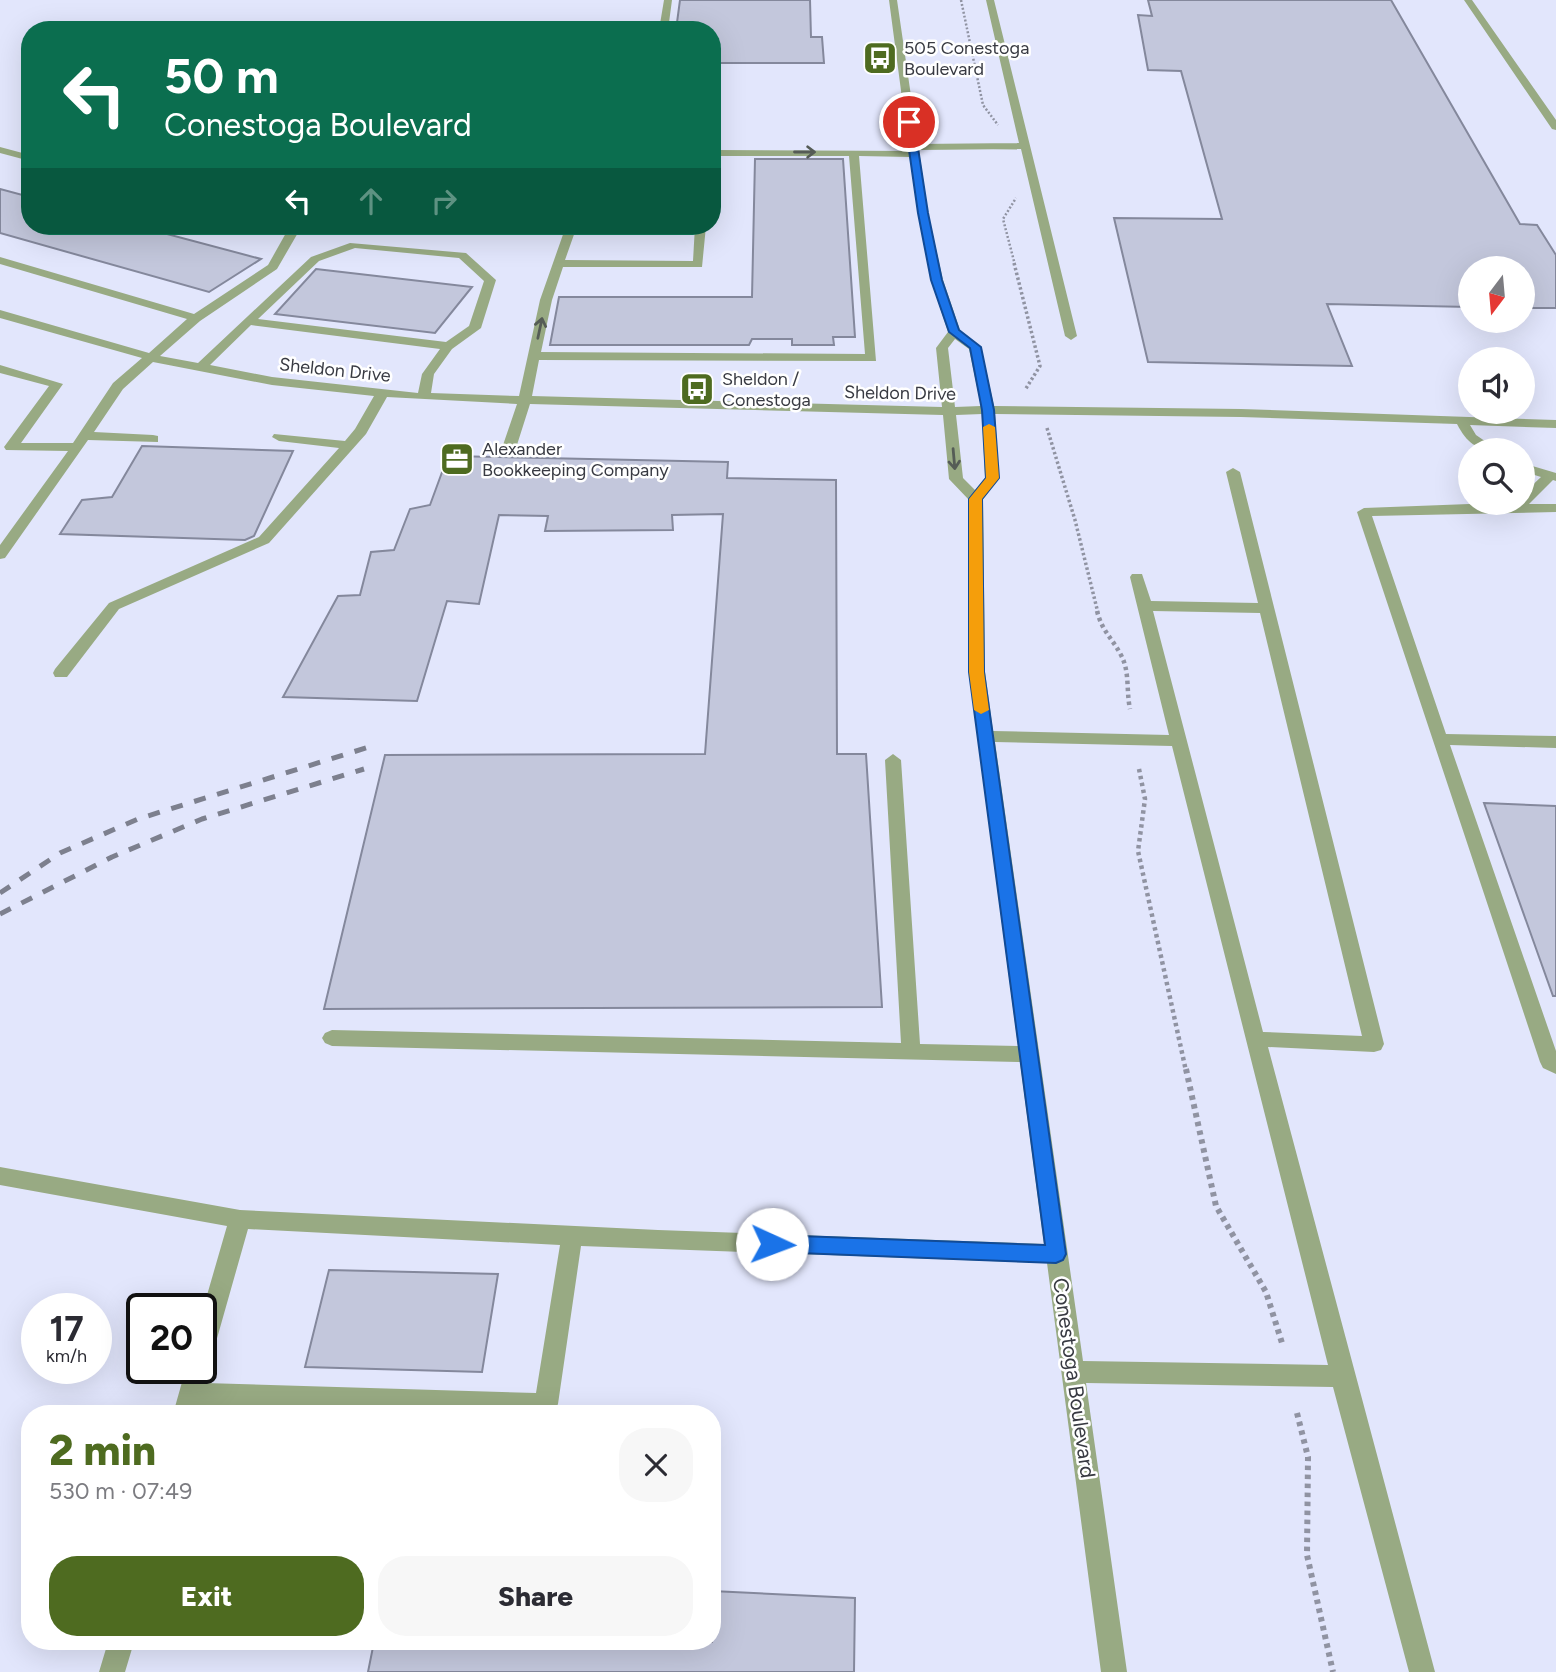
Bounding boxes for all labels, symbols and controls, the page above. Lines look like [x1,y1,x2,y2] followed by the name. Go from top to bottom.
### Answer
[904,37,1029,80] place label: 505 Conestoga Boulevard
[861,39,899,77] bus stop icon: 505 Conestoga Boulevard
[164,46,279,105] text: 50 m
[49,49,140,140] icon: left
[879,92,939,152] pin
[890,103,928,141] icon: arrive
[164,106,472,144] text: Conestoga Boulevard
[793,146,816,159] one-way arrow
[279,182,317,220] icon: left
[352,182,390,220] icon: ahead
[425,182,463,220] icon: right
[1458,256,1535,332] north arrow
[1458,256,1535,515] map controls
[533,317,547,340] one-way arrow
[1458,347,1535,424] button: sound
[278,353,392,387] street label: Sheldon Drive
[722,368,811,411] place label: Sheldon / Conestoga
[678,370,716,408] bus stop icon: Sheldon / Conestoga
[844,381,956,405] street label: Sheldon Drive
[482,438,669,481] place label: Alexander Bookkeeping Company
[1458,438,1535,515] button: search
[438,440,476,478] office icon: Alexander Bookkeeping Company
[948,447,961,470] one-way arrow
[735,1207,809,1281] position arrow
[1048,1276,1101,1480] street label: Conestoga Boulevard
[126,1293,217,1384] speed limit sign: 20
[49,1308,84,1350] text: 17
[46,1345,87,1367] text: km/h
[49,1425,156,1476] text: 2 min
[619,1428,693,1502] button: close
[49,1477,192,1505] text: 530 m · 07:49
[49,1556,364,1636] button: Exit
[378,1556,693,1636] button: Share

